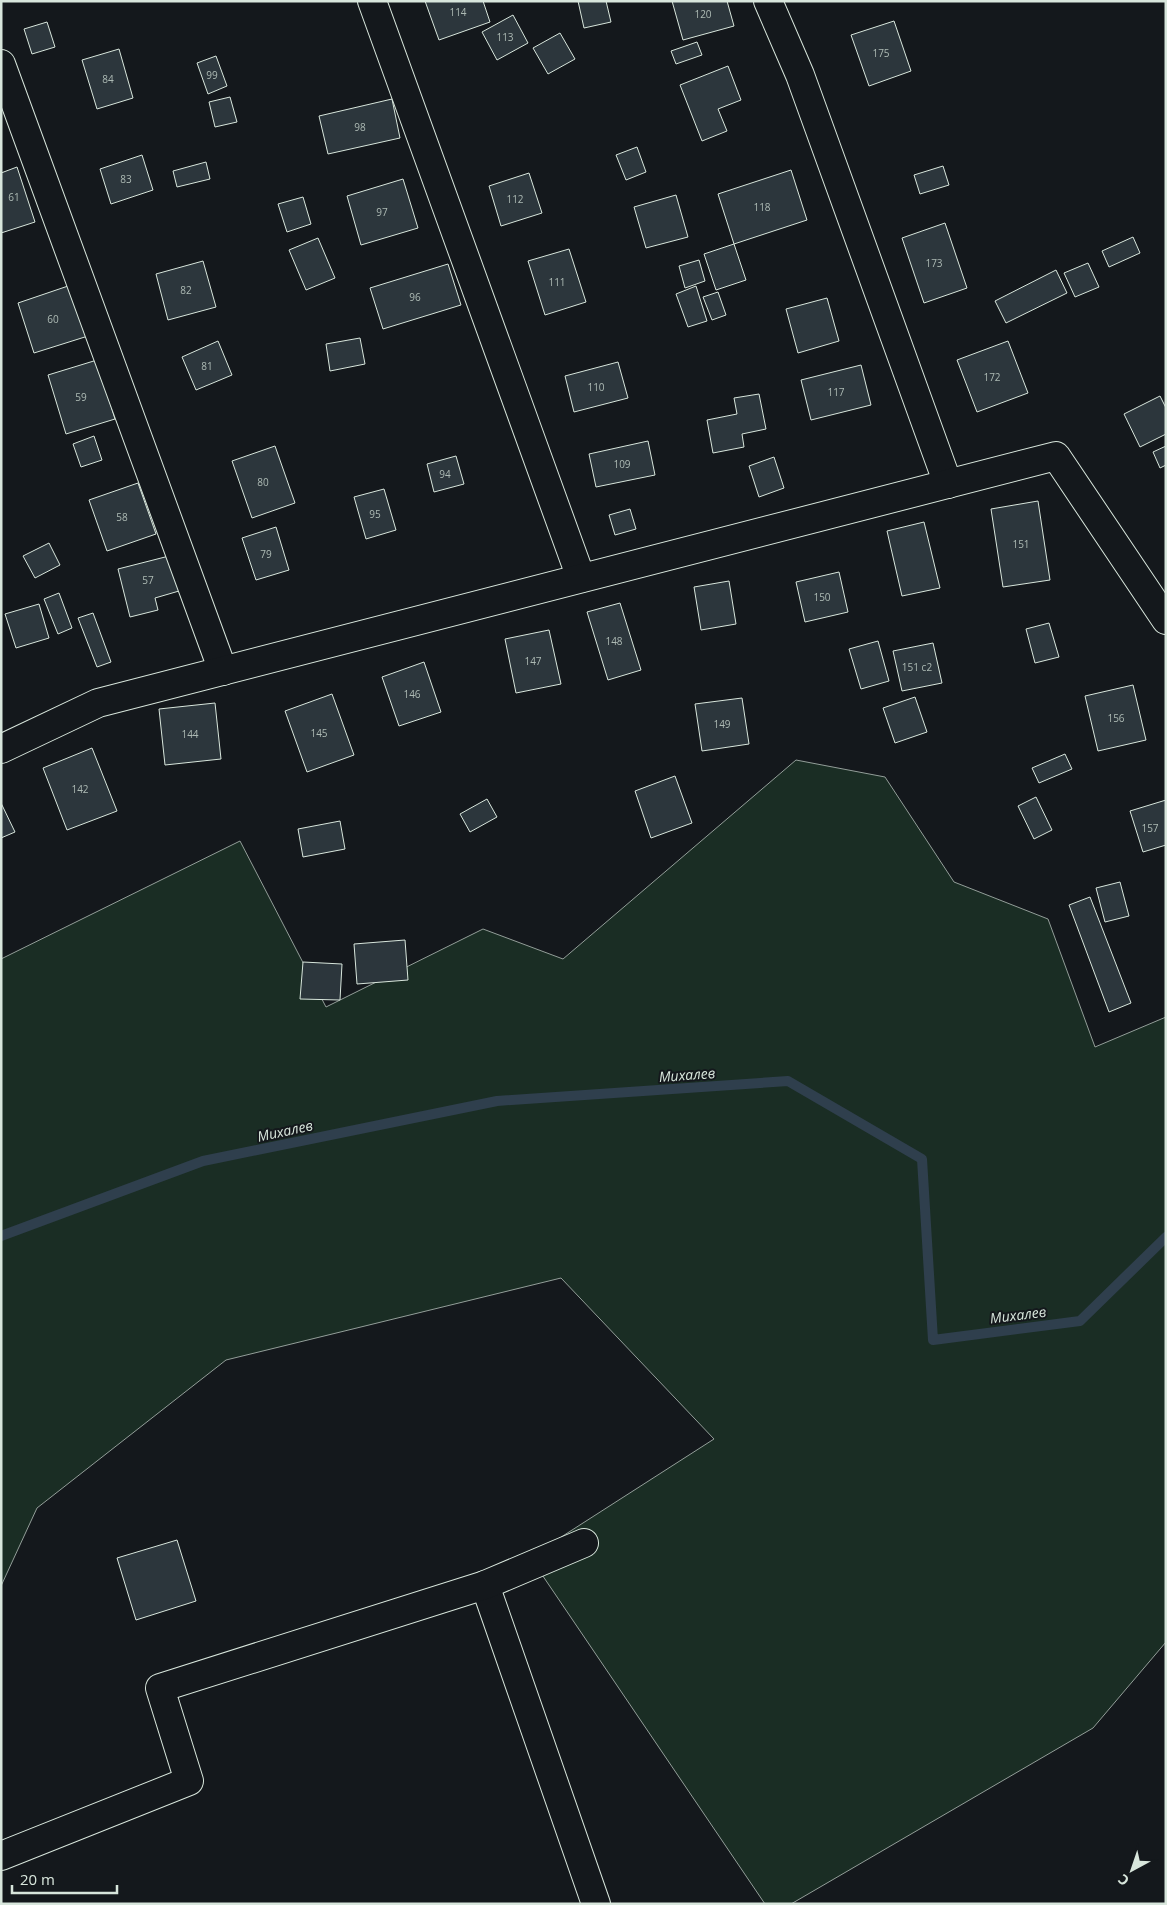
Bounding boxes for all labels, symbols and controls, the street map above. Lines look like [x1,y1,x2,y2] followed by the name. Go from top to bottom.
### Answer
[449,5,467,19] house number: 114
[694,7,712,21] house number: 120
[496,30,514,44] house number: 113
[872,46,890,60] house number: 175
[206,68,218,82] house number: 99
[102,72,114,86] house number: 84
[354,120,366,134] house number: 98
[120,172,132,186] house number: 83
[8,190,20,204] house number: 61
[506,192,524,206] house number: 112
[753,200,771,214] house number: 118
[376,205,388,219] house number: 97
[925,256,943,270] house number: 173
[548,275,566,289] house number: 111
[180,283,192,297] house number: 82
[409,290,421,304] house number: 96
[47,312,59,326] house number: 60
[201,359,213,373] house number: 81
[983,370,1001,384] house number: 172
[587,380,605,394] house number: 110
[827,385,845,399] house number: 117
[75,390,87,404] house number: 59
[613,457,631,471] house number: 109
[439,467,451,481] house number: 94
[257,475,269,489] house number: 80
[369,507,381,521] house number: 95
[116,510,128,524] house number: 58
[1012,537,1030,551] house number: 151
[260,547,272,561] house number: 79
[142,573,154,587] house number: 57
[813,590,831,604] house number: 150
[605,634,623,648] house number: 148
[524,654,542,668] house number: 147
[902,660,932,674] house number: 151 с2
[403,687,421,701] house number: 146
[1107,711,1125,725] house number: 156
[713,717,731,731] house number: 149
[310,726,328,740] house number: 145
[181,727,199,741] house number: 144
[71,782,89,796] house number: 142
[1141,821,1159,835] house number: 157
[658,1063,716,1086] water label: Михалев
[255,1115,315,1146] water label: Михалев
[989,1302,1048,1327] water label: Михалев
[1107,1845,1157,1895] north arrow
[12,1862,118,1894] scale bar
[20,1869,55,1889] text: 20 m
[1114,1870,1133,1890] text: С

